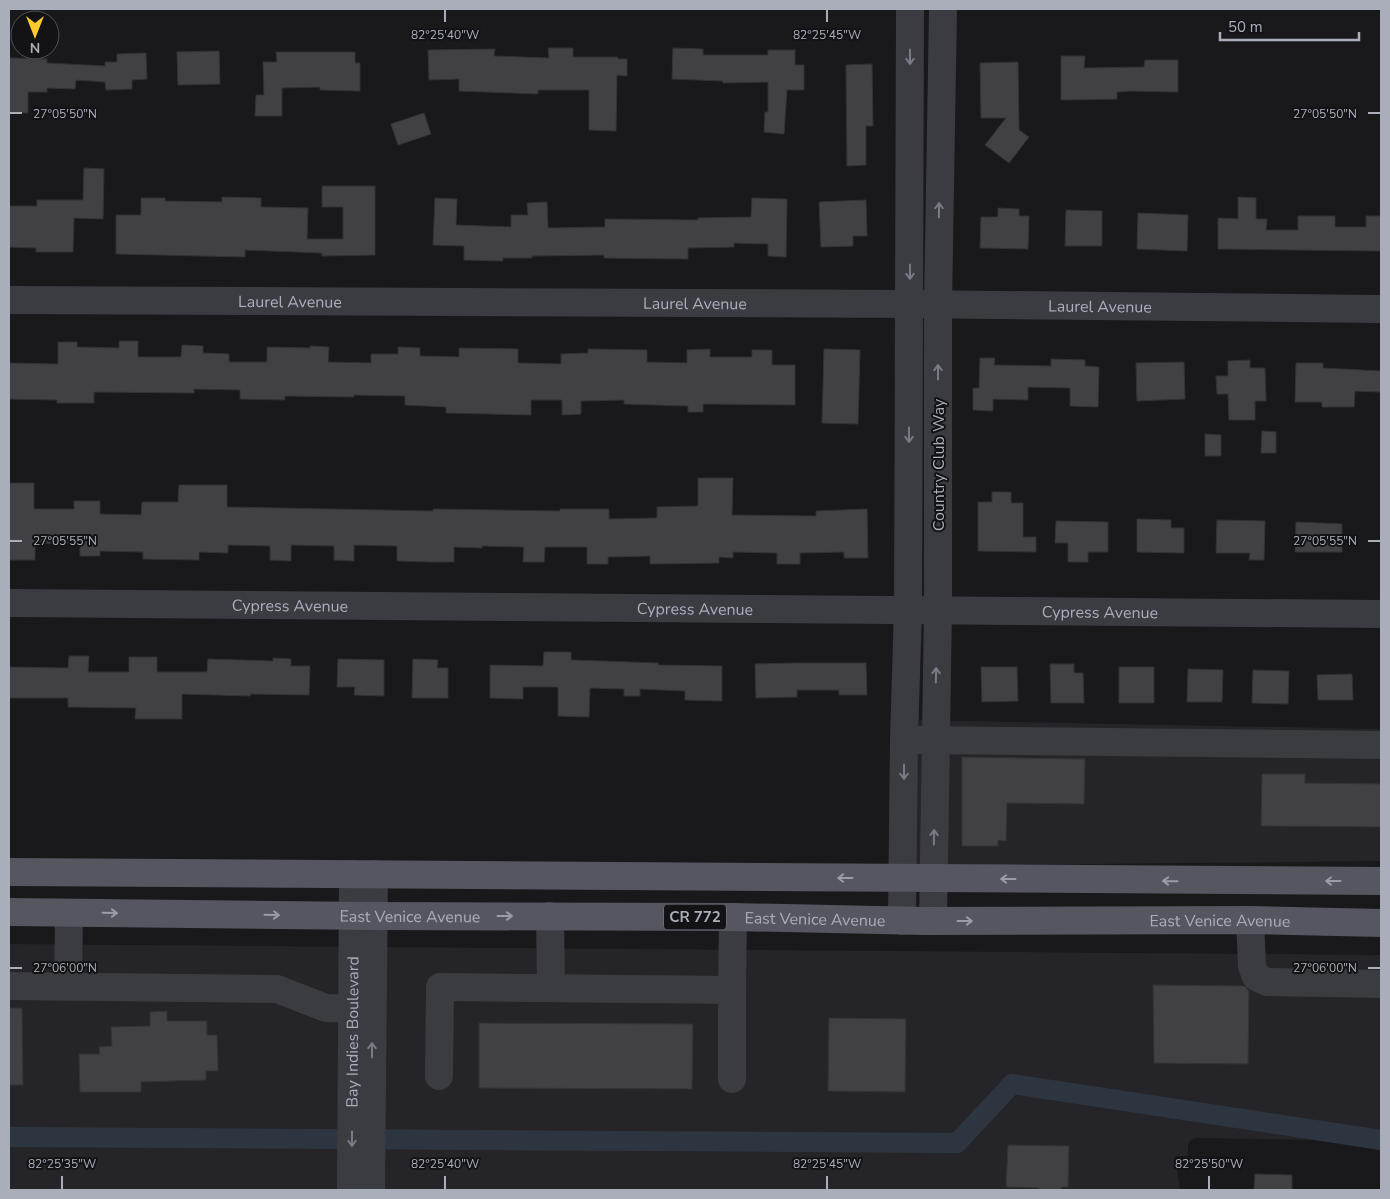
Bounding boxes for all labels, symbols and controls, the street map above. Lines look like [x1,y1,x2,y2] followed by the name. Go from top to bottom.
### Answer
[10,10,60,60] north arrow
[1220,10,1359,42] scale bar
[1228,17,1263,37] text: 50 m
[411,27,479,43] text: 82°25'40"W
[793,27,861,43] text: 82°25'45"W
[30,38,40,57] text: N
[905,49,915,65] one-way arrow
[33,106,97,122] text: 27°05'50"N
[1293,106,1357,122] text: 27°05'50"N
[935,202,944,218] one-way arrow
[905,264,915,280] one-way arrow
[238,291,342,313] street label: Laurel Avenue
[643,293,747,315] street label: Laurel Avenue
[1048,295,1152,319] street label: Laurel Avenue
[933,365,943,381] one-way arrow
[928,398,950,531] street label: Country Club Way
[904,426,914,443] one-way arrow
[33,533,97,549] text: 27°05'55"N
[1293,533,1357,549] text: 27°05'55"N
[232,595,348,618] street label: Cypress Avenue
[637,598,753,621] street label: Cypress Avenue
[1042,601,1158,624] street label: Cypress Avenue
[931,667,941,684] one-way arrow
[899,764,908,780] one-way arrow
[929,830,939,846] one-way arrow
[837,873,854,883] one-way arrow
[1000,874,1016,884] one-way arrow
[1162,876,1178,885] one-way arrow
[1325,876,1341,886] one-way arrow
[664,904,726,930] road number: CR 772
[339,906,480,928] street label: East Venice Avenue
[744,907,886,932] street label: East Venice Avenue
[102,908,118,918] one-way arrow
[264,910,280,919] one-way arrow
[1149,910,1291,933] street label: East Venice Avenue
[496,911,513,921] one-way arrow
[956,916,973,926] one-way arrow
[342,956,364,1108] street label: Bay Indies Boulevard
[33,960,97,976] text: 27°06'00"N
[1293,960,1357,976] text: 27°06'00"N
[367,1042,377,1058] one-way arrow
[347,1130,357,1147] one-way arrow
[28,1156,96,1172] text: 82°25'35"W
[411,1156,479,1172] text: 82°25'40"W
[793,1156,861,1172] text: 82°25'45"W
[1175,1156,1243,1172] text: 82°25'50"W

